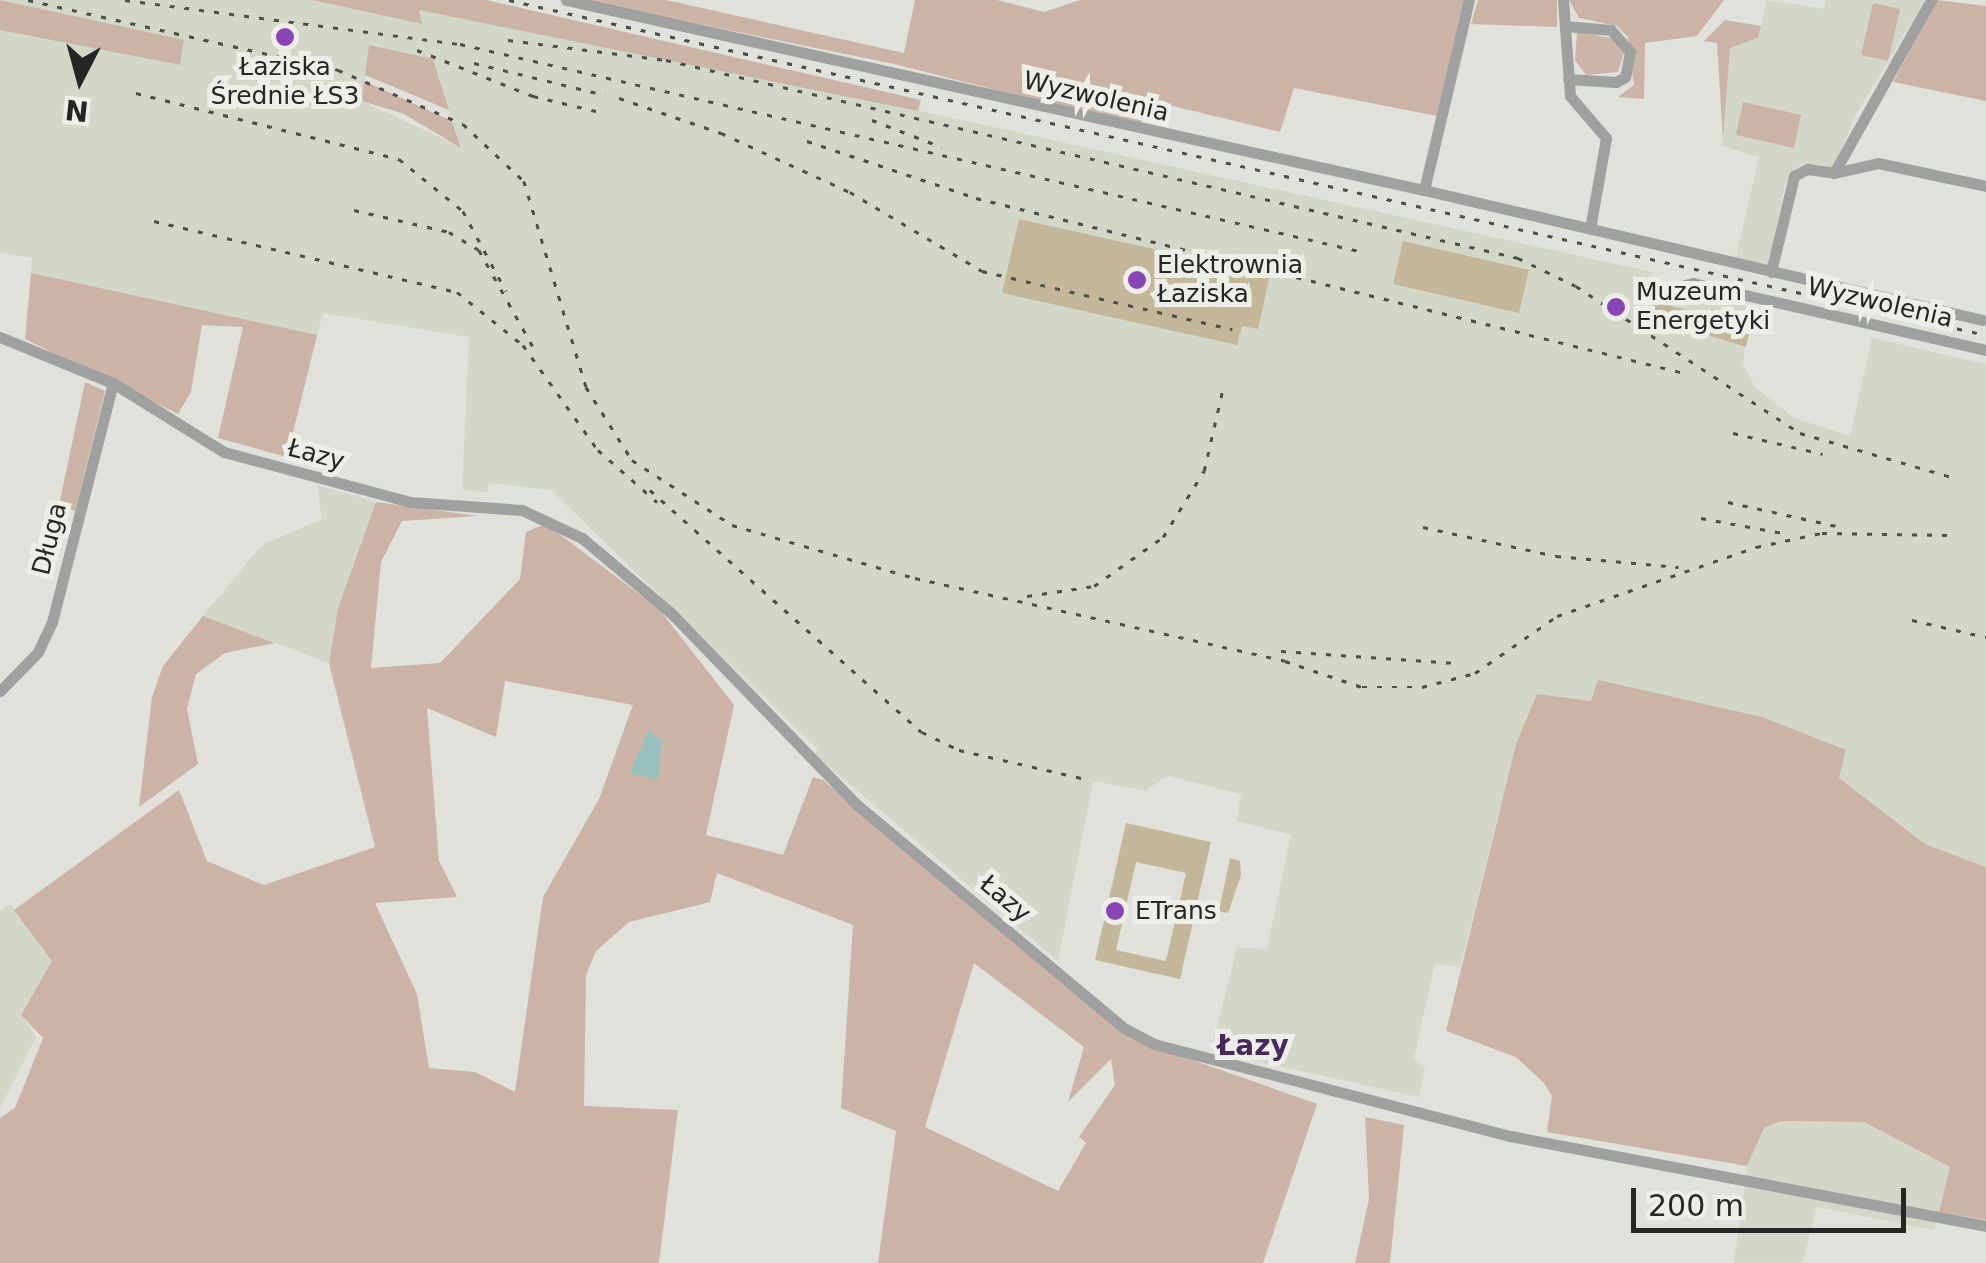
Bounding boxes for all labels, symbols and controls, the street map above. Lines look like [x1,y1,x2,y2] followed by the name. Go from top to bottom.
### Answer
[274,26,296,48] marker: Łaziska Średnie ŁS3
[30,30,130,130] north arrow
[211,53,359,112] place label: Łaziska Średnie ŁS3
[1020,66,1172,128] street label: Wyzwolenia
[63,93,90,128] text: N
[1157,251,1303,310] place label: Elektrownia Łaziska
[1126,269,1148,291] marker: Elektrownia Łaziska
[1804,272,1956,334] street label: Wyzwolenia
[1636,278,1770,337] place label: Muzeum Energetyki
[1605,296,1627,318] marker: Muzeum Energetyki
[284,433,348,477] street label: Łazy
[27,500,73,578] street label: Długa
[973,869,1037,929] street label: Łazy
[1135,896,1217,926] place label: ETrans
[1104,900,1126,922] marker: ETrans
[1217,1029,1289,1063] district label: Łazy
[1636,1168,1911,1230] scale bar
[1648,1188,1744,1223] text: 200 m

